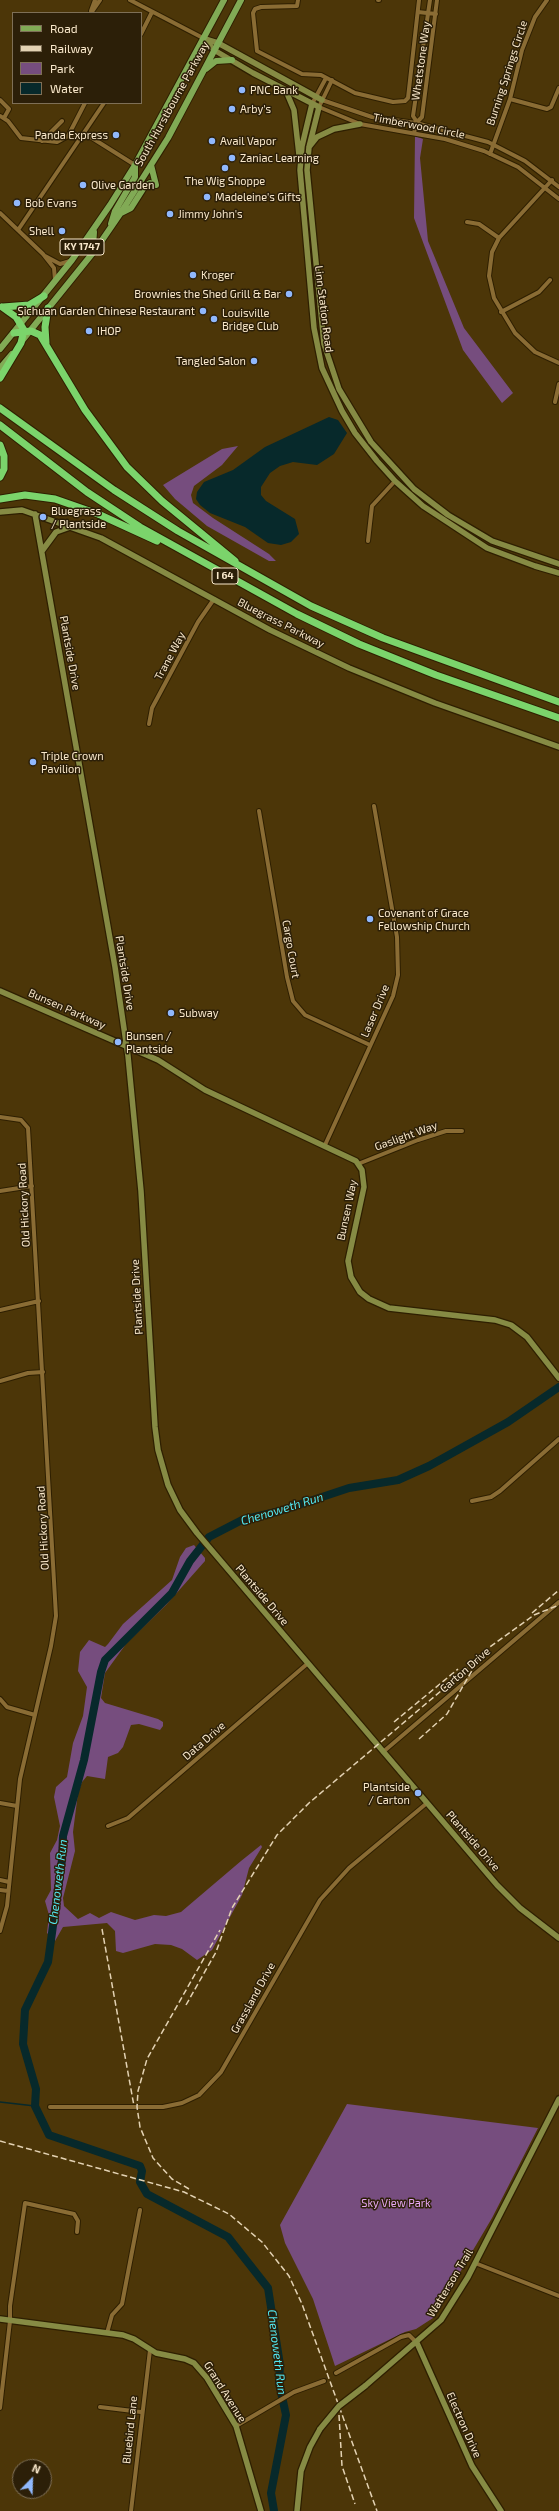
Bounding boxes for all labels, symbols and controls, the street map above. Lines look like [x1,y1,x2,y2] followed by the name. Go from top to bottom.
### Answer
[12,12,142,104] legend
[484,19,530,127] street label: Burning Springs Circle
[50,21,78,35] text: Road
[409,21,433,101] street label: Whetstone Way
[132,39,212,169] street label: South Hurstbourne Parkway
[50,41,93,55] text: Railway
[50,61,75,75] text: Park
[50,81,84,95] text: Water
[250,83,298,97] place label: PNC Bank
[237,85,247,95] marker: PNC Bank
[240,102,271,116] place label: Arby's
[227,104,237,114] marker: Arby's
[372,111,466,141] street label: Timberwood Circle
[35,128,108,142] place label: Panda Express
[111,130,121,140] marker: Panda Express
[220,134,276,148] place label: Avail Vapor
[207,136,217,146] marker: Avail Vapor
[240,151,319,165] place label: Zaniac Learning
[227,153,237,163] marker: Zaniac Learning
[220,163,230,173] marker: The Wig Shoppe
[185,174,265,188] place label: The Wig Shoppe
[91,178,154,192] place label: Olive Garden
[78,180,88,190] marker: Olive Garden
[215,190,301,204] place label: Madeleine's Gifts
[202,192,212,202] marker: Madeleine's Gifts
[25,196,77,210] place label: Bob Evans
[12,198,22,208] marker: Bob Evans
[178,207,243,221] place label: Jimmy John's
[165,209,175,219] marker: Jimmy John's
[29,224,54,238] place label: Shell
[57,226,67,236] marker: Shell
[60,239,104,255] road number: KY 1747
[312,265,336,353] street label: Linn Station Road
[201,268,234,282] place label: Kroger
[188,270,198,280] marker: Kroger
[134,287,281,301] place label: Brownies the Shed Grill & Bar
[284,289,294,299] marker: Brownies the Shed Grill & Bar
[17,304,195,318] place label: Sichuan Garden Chinese Restaurant
[198,306,208,316] marker: Sichuan Garden Chinese Restaurant
[222,306,279,332] place label: Louisville Bridge Club
[209,314,219,324] marker: Louisville Bridge Club
[97,324,121,338] place label: IHOP
[84,326,94,336] marker: IHOP
[176,354,246,368] place label: Tangled Salon
[249,356,259,366] marker: Tangled Salon
[51,504,106,530] place label: Bluegrass / Plantside
[38,512,48,522] marker: Bluegrass / Plantside
[212,568,238,584] road number: I 64
[235,595,327,651] street label: Bluegrass Parkway
[57,615,83,691] street label: Plantside Drive
[152,630,188,682] street label: Trane Way
[41,749,104,775] place label: Triple Crown Pavilion
[28,757,38,767] marker: Triple Crown Pavilion
[378,906,470,932] place label: Covenant of Grace Fellowship Church
[365,914,375,924] marker: Covenant of Grace Fellowship Church
[279,919,303,979] street label: Cargo Court
[113,935,137,1011] street label: Plantside Drive
[358,983,392,1039] street label: Laser Drive
[26,986,108,1032] street label: Bunsen Parkway
[179,1006,219,1020] place label: Subway
[166,1008,176,1018] marker: Subway
[126,1029,173,1055] place label: Bunsen / Plantside
[113,1037,123,1047] marker: Bunsen / Plantside
[373,1119,439,1153] street label: Gaslight Way
[15,1162,33,1248] street label: Old Hickory Road
[334,1178,360,1242] street label: Bunsen Way
[128,1259,146,1335] street label: Plantside Drive
[34,1485,52,1571] street label: Old Hickory Road
[239,1490,325,1528] water label: Chenoweth Run
[233,1562,291,1628] street label: Plantside Drive
[437,1645,493,1695] street label: Carton Drive
[180,1719,228,1763] street label: Data Drive
[363,1780,410,1806] place label: Plantside / Carton
[413,1788,423,1798] marker: Plantside / Carton
[443,1808,503,1874] street label: Plantside Drive
[46,1839,70,1925] water label: Chenoweth Run
[228,1960,278,2036] street label: Grassland Drive
[361,2196,431,2210] park label: Sky View Park
[424,2246,476,2320] street label: Watterson Trail
[265,2309,289,2395] water label: Chenoweth Run
[201,2359,249,2425] street label: Grand Avenue
[444,2390,484,2460] street label: Electron Drive
[120,2395,140,2465] street label: Bluebird Lane
[12,2459,52,2499] north arrow
[30,2461,43,2476] text: N

